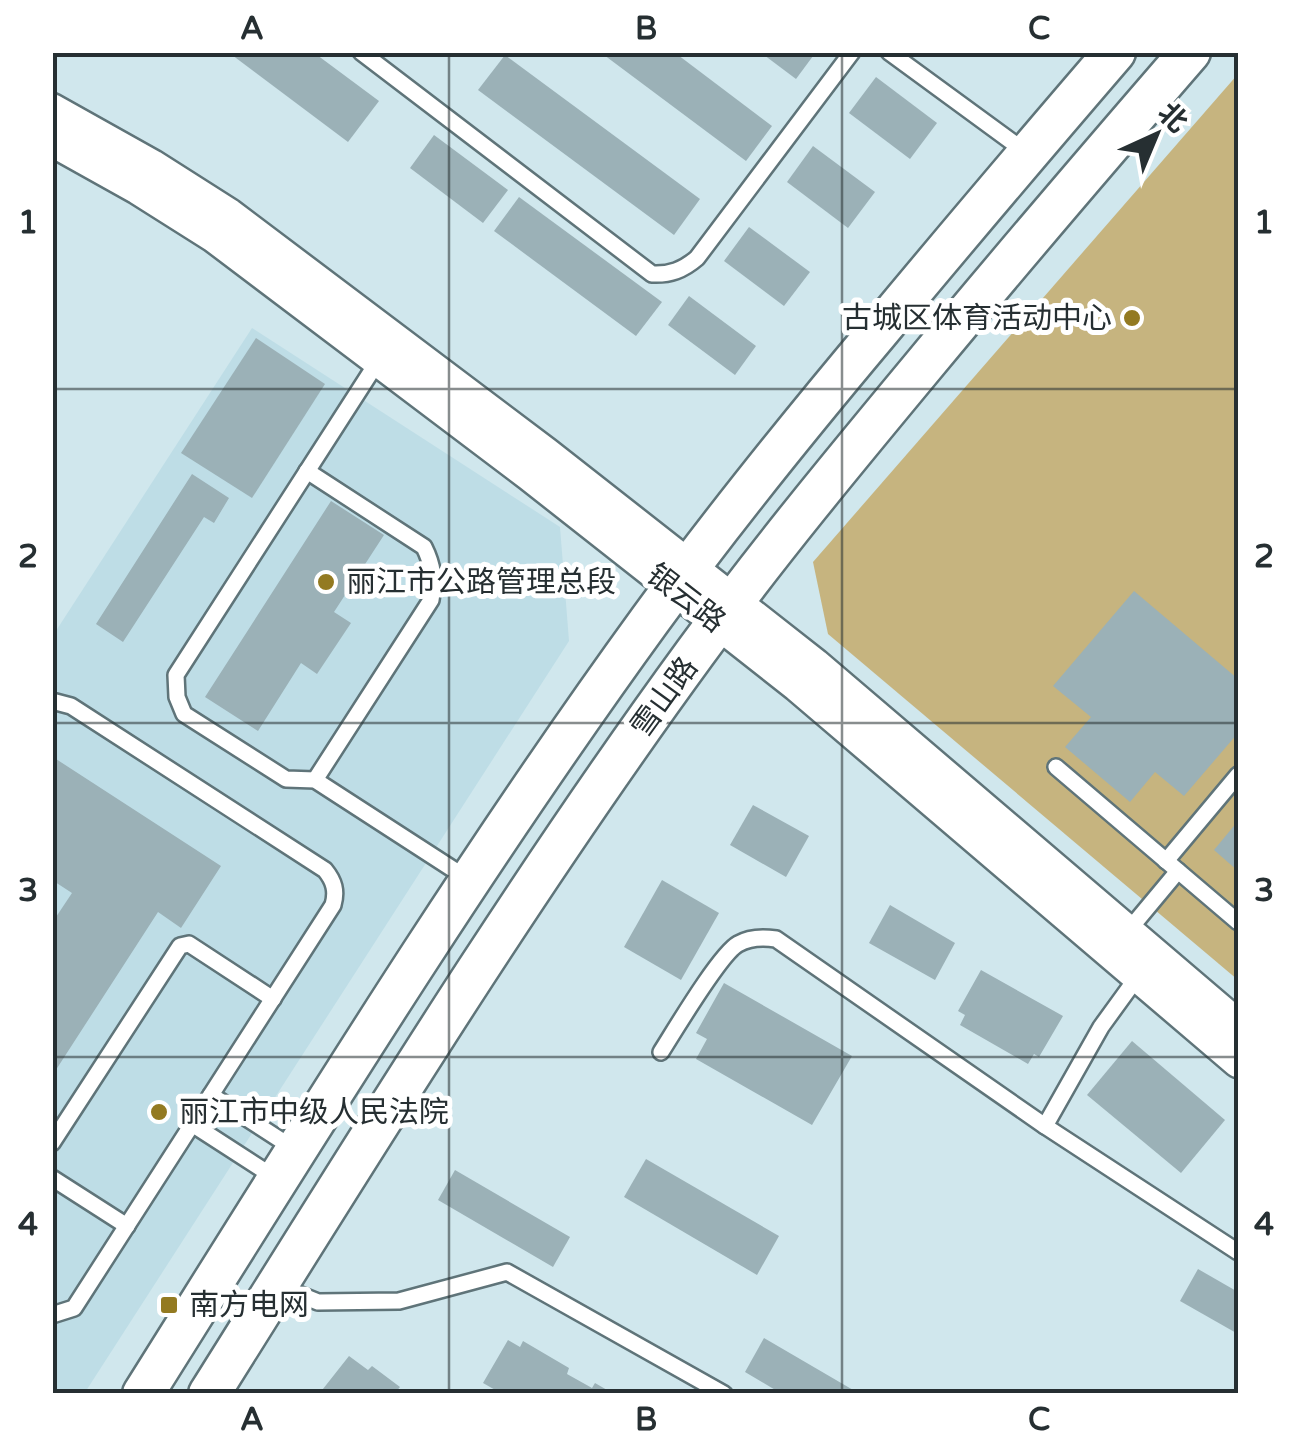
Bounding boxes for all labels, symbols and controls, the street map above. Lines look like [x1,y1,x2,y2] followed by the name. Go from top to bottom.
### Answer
[240,10,264,48] text: A
[635,10,657,48] text: B
[1028,10,1050,48] text: C
[1106,85,1206,185] north arrow
[1151,96,1195,140] text: 北
[18,204,38,242] text: 1
[1254,204,1274,242] text: 1
[842,300,1112,337] place label: 古城区体育活动中心
[1121,307,1143,329] marker: 古城区体育活动中心
[18,538,38,576] text: 2
[1254,538,1274,576] text: 2
[639,556,733,641] street label: 银云路
[346,564,616,601] place label: 丽江市公路管理总段
[315,571,337,593] marker: 丽江市公路管理总段
[623,650,706,745] street label: 雪山路
[18,872,38,910] text: 3
[1254,872,1274,910] text: 3
[179,1094,449,1131] place label: 丽江市中级人民法院
[148,1101,170,1123] marker: 丽江市中级人民法院
[18,1206,38,1244] text: 4
[1254,1206,1274,1244] text: 4
[189,1287,309,1324] place label: 南方电网
[158,1294,180,1316] marker: 南方电网
[240,1401,264,1439] text: A
[635,1401,657,1439] text: B
[1028,1401,1050,1439] text: C

